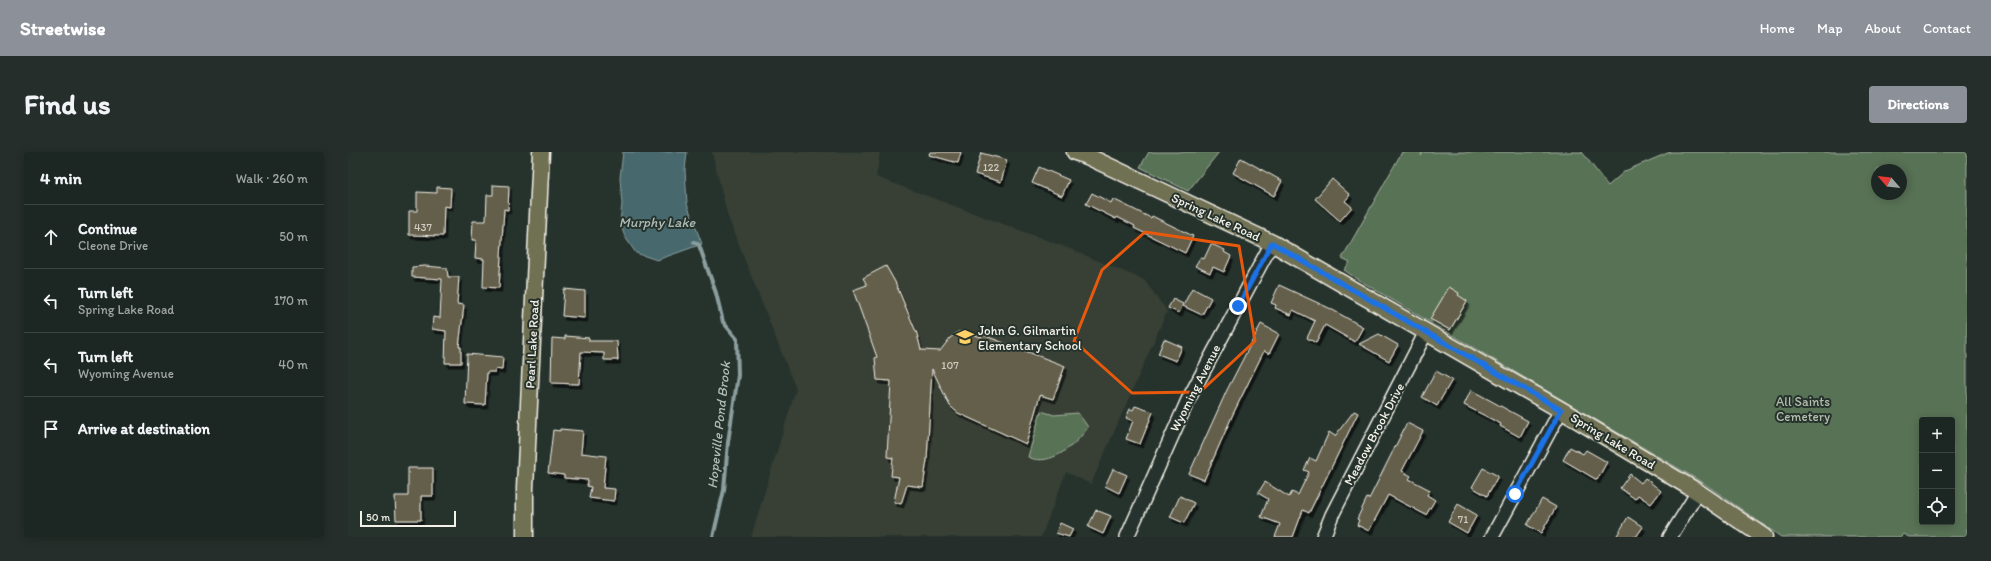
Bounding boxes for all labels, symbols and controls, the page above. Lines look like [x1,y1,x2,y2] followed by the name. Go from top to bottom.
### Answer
[20,17,106,40] text: Streetwise
[1760,20,1795,37] text: Home
[1817,20,1843,37] text: Map
[1865,20,1901,37] text: About
[1923,20,1971,37] text: Contact
[1869,86,1967,123] button: Directions
[24,87,111,121] text: Find us
[983,161,1000,174] house number: 122
[1871,164,1907,200] north arrow
[40,168,82,188] text: 4 min
[236,171,308,186] text: Walk · 260 m
[1169,190,1263,244] street label: Spring Lake Road
[619,214,697,231] water label: Murphy Lake
[78,220,137,238] text: Continue
[414,221,433,234] house number: 437
[40,226,62,248] icon: ahead
[279,229,308,244] text: 50 m
[78,238,148,253] text: Cleone Drive
[78,284,133,302] text: Turn left
[40,290,62,312] icon: left
[274,293,308,308] text: 170 m
[1229,297,1247,315] route end
[522,299,542,389] street label: Pearl Lake Road
[78,302,174,317] text: Spring Lake Road
[978,323,1082,353] place label: John G. Gilmartin Elementary School
[955,327,975,347] school or university icon: John G. Gilmartin Elementary School
[1167,342,1223,434] street label: Wyoming Avenue
[78,348,133,366] text: Turn left
[40,354,62,376] icon: left
[278,357,308,372] text: 40 m
[941,359,959,372] house number: 107
[704,360,734,489] water label: Hopeville Pond Brook
[78,366,174,381] text: Wyoming Avenue
[1341,380,1407,488] street label: Meadow Brook Drive
[1776,394,1830,424] park label: All Saints Cemetery
[1568,410,1658,472] street label: Spring Lake Road
[1919,417,1955,525] map controls
[1919,417,1955,453] button: +
[40,418,62,440] icon: arrive
[78,420,210,438] text: Arrive at destination
[1919,453,1955,489] button: −
[1506,485,1524,503] route start
[1919,489,1955,525] button: locate
[360,509,456,528] scale bar
[366,511,390,524] text: 50 m
[1458,513,1468,526] house number: 71

